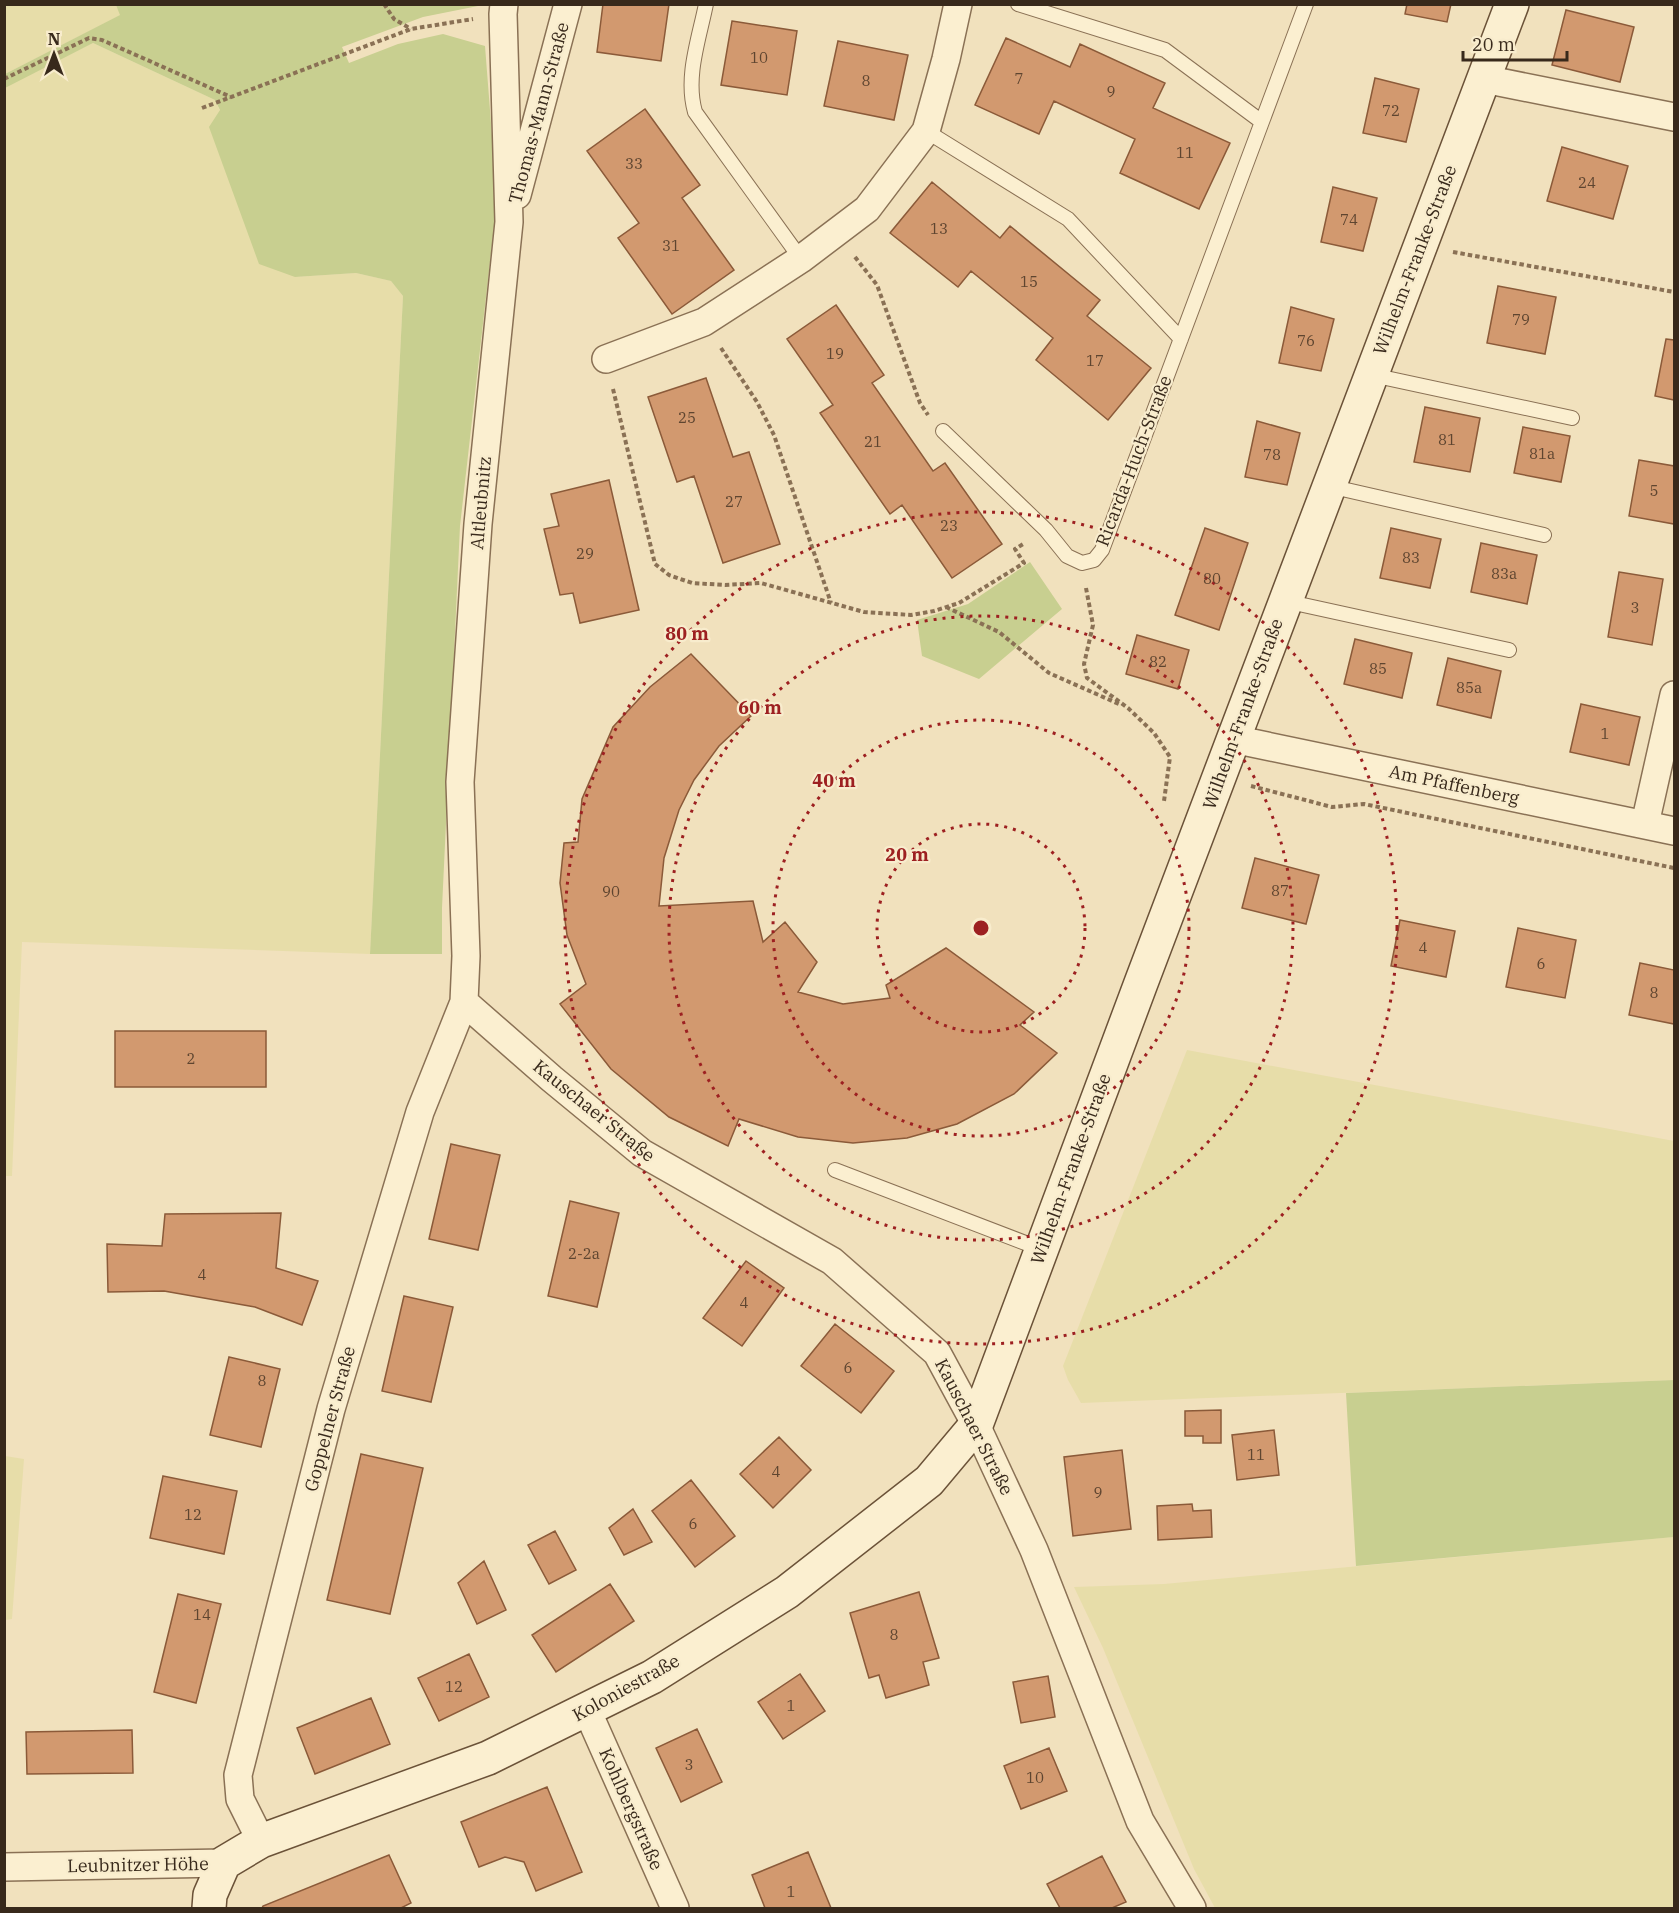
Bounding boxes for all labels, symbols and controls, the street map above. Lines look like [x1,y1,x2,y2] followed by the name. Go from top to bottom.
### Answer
[503,20,574,206] street label: Thomas-Mann-Straße
[24,24,84,84] north arrow
[1463,24,1566,62] scale bar
[48,29,60,49] text: N
[1472,33,1515,56] text: 20 m
[750,48,768,67] house number: 10
[1014,69,1024,88] house number: 7
[861,71,871,90] house number: 8
[1106,82,1116,101] house number: 9
[1382,101,1400,120] house number: 72
[1176,143,1194,162] house number: 11
[625,154,643,173] house number: 33
[1368,162,1461,358] street label: Wilhelm-Franke-Straße
[1578,173,1596,192] house number: 24
[1340,210,1358,229] house number: 74
[930,219,948,238] house number: 13
[662,236,680,255] house number: 31
[1020,272,1038,291] house number: 15
[1512,310,1530,329] house number: 79
[1297,331,1315,350] house number: 76
[826,344,844,363] house number: 19
[1086,351,1104,370] house number: 17
[1090,372,1177,549] street label: Ricarda-Huch-Straße
[678,408,696,427] house number: 25
[1438,430,1456,449] house number: 81
[864,432,882,451] house number: 21
[1529,444,1555,463] house number: 81a
[1263,445,1281,464] house number: 78
[465,455,496,551] street label: Altleubnitz
[1649,481,1659,500] house number: 5
[725,492,743,511] house number: 27
[940,516,958,535] house number: 23
[576,544,594,563] house number: 29
[1402,548,1420,567] house number: 83
[1491,564,1517,583] house number: 83a
[1203,569,1221,588] house number: 80
[1630,598,1640,617] house number: 3
[1197,615,1288,812] street label: Wilhelm-Franke-Straße
[665,622,709,645] text: 80 m
[1149,652,1167,671] house number: 82
[1369,659,1387,678] house number: 85
[1456,678,1482,697] house number: 85a
[738,696,782,719] text: 60 m
[1600,724,1610,743] house number: 1
[1387,759,1522,810] street label: Am Pfaffenberg
[812,769,856,792] text: 40 m
[885,843,929,866] text: 20 m
[1271,881,1289,900] house number: 87
[602,882,620,901] house number: 90
[971,918,991,938] centre of rings
[1418,938,1428,957] house number: 4
[1536,954,1546,973] house number: 6
[1649,983,1659,1002] house number: 8
[186,1049,196,1068] house number: 2
[529,1054,660,1167] street label: Kauschaer Straße
[1025,1070,1116,1267] street label: Wilhelm-Franke-Straße
[568,1244,600,1263] house number: 2-2a
[197,1265,207,1284] house number: 4
[739,1293,749,1312] house number: 4
[299,1344,360,1494] street label: Goppelner Straße
[930,1355,1019,1499] street label: Kauschaer Straße
[843,1358,853,1377] house number: 6
[257,1371,267,1390] house number: 8
[1247,1445,1265,1464] house number: 11
[771,1462,781,1481] house number: 4
[1093,1483,1103,1502] house number: 9
[184,1505,202,1524] house number: 12
[688,1514,698,1533] house number: 6
[193,1605,211,1624] house number: 14
[889,1625,899,1644] house number: 8
[568,1649,683,1726] street label: Koloniestraße
[445,1677,463,1696] house number: 12
[786,1696,796,1715] house number: 1
[594,1744,669,1874] street label: Kohlbergstraße
[684,1755,694,1774] house number: 3
[1026,1768,1044,1787] house number: 10
[67,1852,209,1877] street label: Leubnitzer Höhe
[786,1882,796,1901] house number: 1

